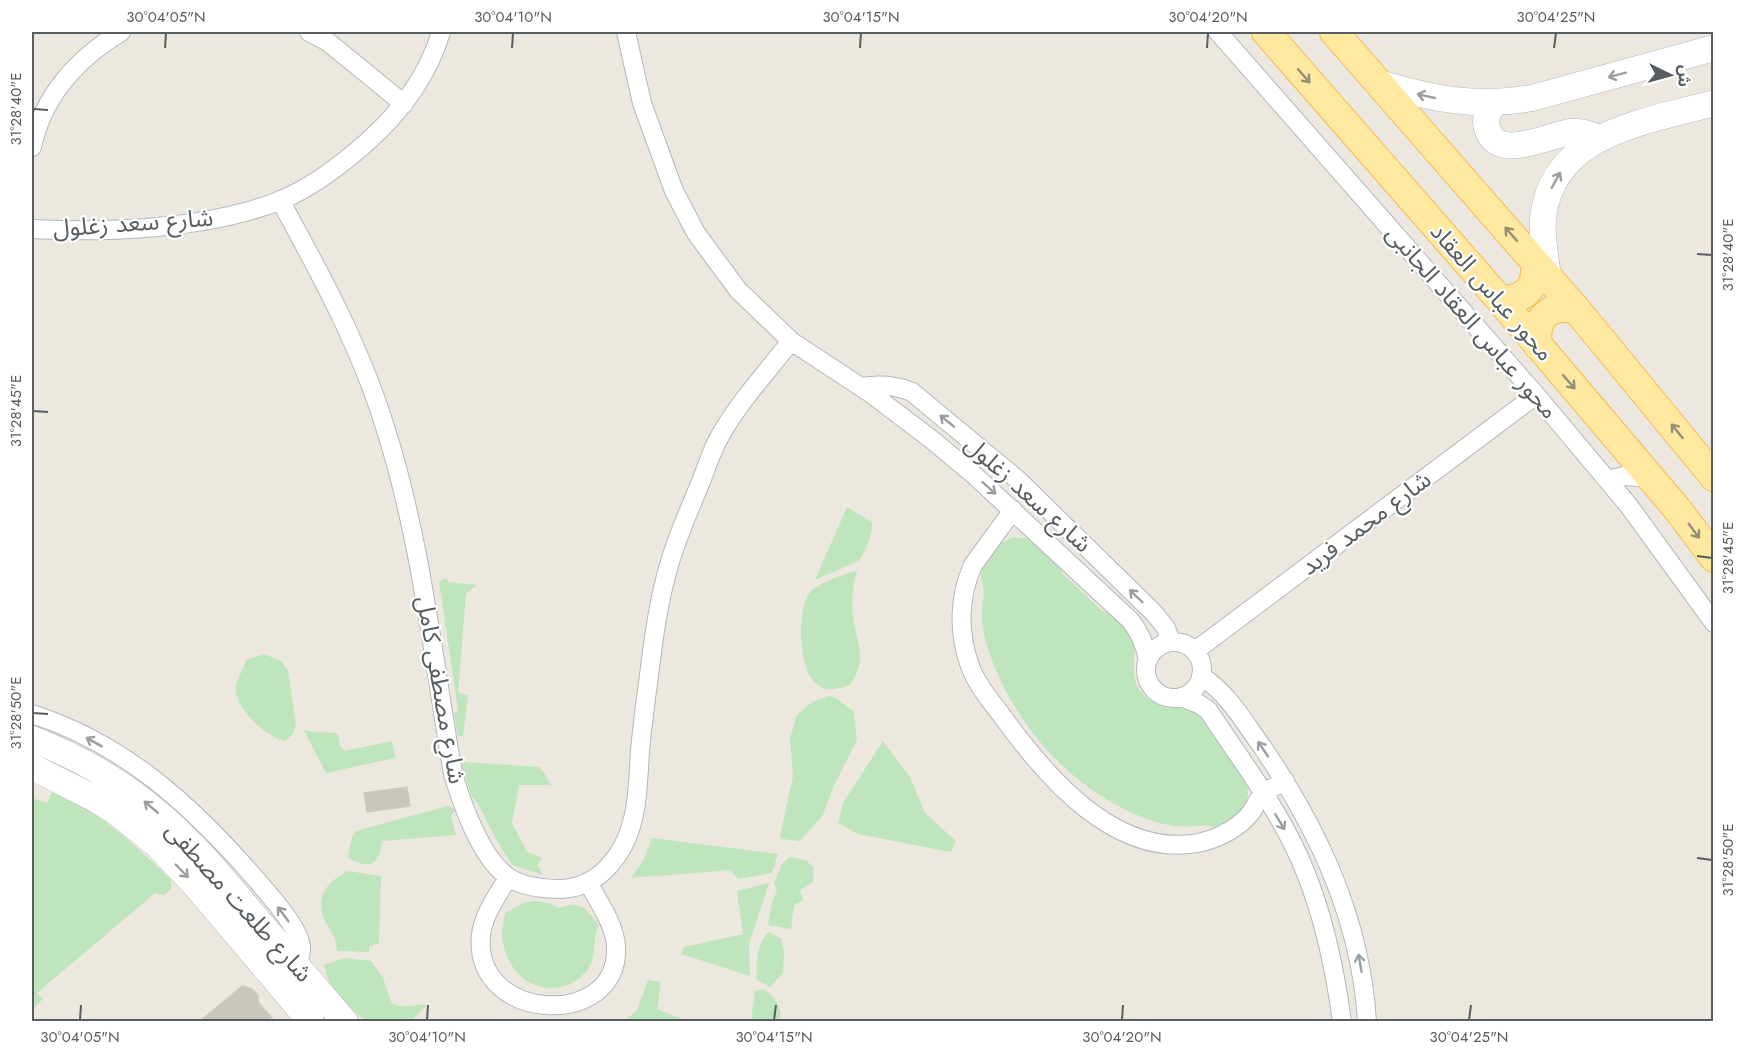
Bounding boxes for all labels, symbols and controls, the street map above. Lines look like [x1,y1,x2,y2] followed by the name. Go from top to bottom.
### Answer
[126,6,206,28] text: 30°04'05"N
[474,6,552,28] text: 30°04'10"N
[822,6,900,28] text: 30°04'15"N
[1168,6,1248,28] text: 30°04'20"N
[1517,6,1595,28] text: 30°04'25"N
[1640,45,1700,105] north arrow
[1672,64,1697,88] text: ش
[1297,68,1311,83] one-way arrow
[1608,69,1627,81] one-way arrow
[5,72,27,146] text: 31°28'40"E
[1417,90,1436,102] one-way arrow
[1550,172,1562,189] one-way arrow
[52,199,214,246] street label: شارع سعد زغلول
[1422,215,1562,369] street label: محور عباس العقاد
[1378,217,1567,426] street label: محور عباس العقاد الجانبى
[1717,218,1739,292] text: 31°28'40"E
[1504,226,1517,242] one-way arrow
[1562,374,1576,389] one-way arrow
[5,375,27,447] text: 31°28'45"E
[939,415,955,428] one-way arrow
[1670,424,1684,439] one-way arrow
[957,427,1100,560] street label: شارع سعد زغلول
[1293,462,1438,583] street label: شارع محمد فريد
[981,481,996,495] one-way arrow
[1717,522,1739,594] text: 31°28'45"E
[1688,523,1700,539] one-way arrow
[1129,588,1144,603] one-way arrow
[408,593,475,787] street label: شارع مصطفى كامل
[5,677,27,749] text: 31°28'50"E
[86,736,103,748] one-way arrow
[1257,742,1269,758] one-way arrow
[143,801,159,814] one-way arrow
[1275,813,1287,830] one-way arrow
[158,814,321,990] street label: شارع طلعت مصطفى
[1717,824,1739,896] text: 31°28'50"E
[174,863,189,878] one-way arrow
[277,907,289,923] one-way arrow
[1354,954,1365,974] one-way arrow
[40,1026,120,1048] text: 30°04'05"N
[388,1026,466,1048] text: 30°04'10"N
[735,1026,813,1048] text: 30°04'15"N
[1082,1026,1162,1048] text: 30°04'20"N
[1430,1026,1508,1048] text: 30°04'25"N

